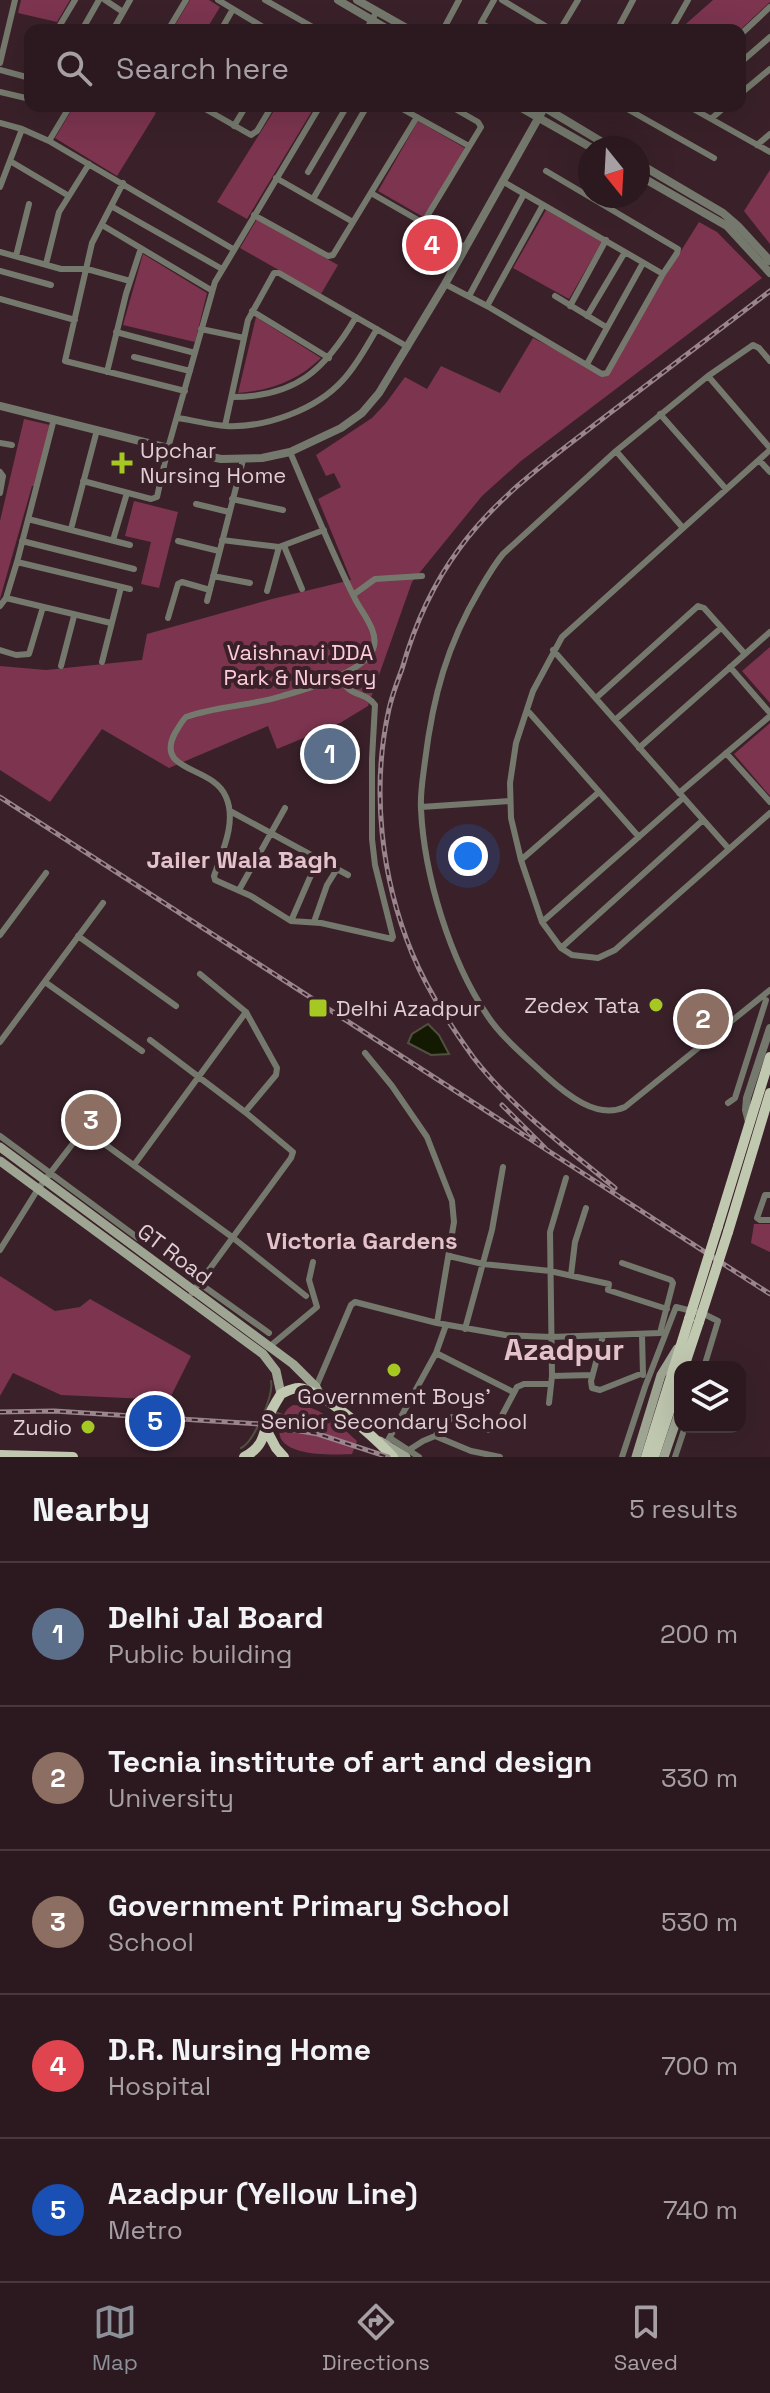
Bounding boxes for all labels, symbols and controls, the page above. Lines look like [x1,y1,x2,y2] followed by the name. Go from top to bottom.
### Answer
[24,24,746,112] search box
[52,46,96,90] icon: search
[116,49,289,88] text: Search here
[578,136,650,208] north arrow
[406,215,458,275] pin: 4
[140,436,286,489] place label: Upchar Nursing Home
[111,452,133,474] marker: Upchar Nursing Home
[224,638,376,691] park label: Vaishnavi DDA Park & Nursery
[304,724,356,784] pin: 1
[448,836,488,876] your location
[146,844,338,875] district label: Jailer Wala Bagh
[677,989,729,1049] pin: 2
[524,991,640,1019] place label: Zedex Tata
[336,994,481,1022] place label: Delhi Azadpur
[647,996,665,1014] marker: Zedex Tata
[307,997,329,1019] marker: Delhi Azadpur
[65,1090,117,1150] pin: 3
[132,1217,218,1291] street label: GT Road
[266,1225,458,1256] district label: Victoria Gardens
[504,1330,624,1369] district label: Azadpur
[385,1361,403,1379] marker: Government Boys' Senior Secondary School
[674,1361,746,1433] map controls
[674,1361,746,1433] button: layers
[261,1382,527,1435] place label: Government Boys' Senior Secondary School
[129,1391,181,1451] pin: 5
[13,1413,72,1441] place label: Zudio
[79,1418,97,1436] marker: Zudio
[32,1488,150,1531] text: Nearby
[629,1492,738,1526] text: 5 results
[108,1598,324,1637] text: Delhi Jal Board
[52,1617,64,1651] text: 1
[660,1617,738,1651] text: 200 m
[108,1637,292,1671] text: Public building
[108,1742,592,1781] text: Tecnia institute of art and design
[50,1761,66,1795] text: 2
[661,1761,738,1795] text: 330 m
[108,1781,234,1815] text: University
[108,1886,510,1925] text: Government Primary School
[50,1905,66,1939] text: 3
[661,1905,738,1939] text: 530 m
[108,1925,194,1959] text: School
[108,2030,371,2069] text: D.R. Nursing Home
[50,2049,66,2083] text: 4
[661,2049,738,2083] text: 700 m
[108,2069,211,2103] text: Hospital
[108,2174,418,2213] text: Azadpur (Yellow Line)
[50,2193,66,2227] text: 5
[663,2193,738,2227] text: 740 m
[108,2213,183,2247] text: Metro
[92,2300,138,2376] tab: Map
[322,2300,430,2376] tab: Directions
[614,2300,678,2376] tab: Saved

